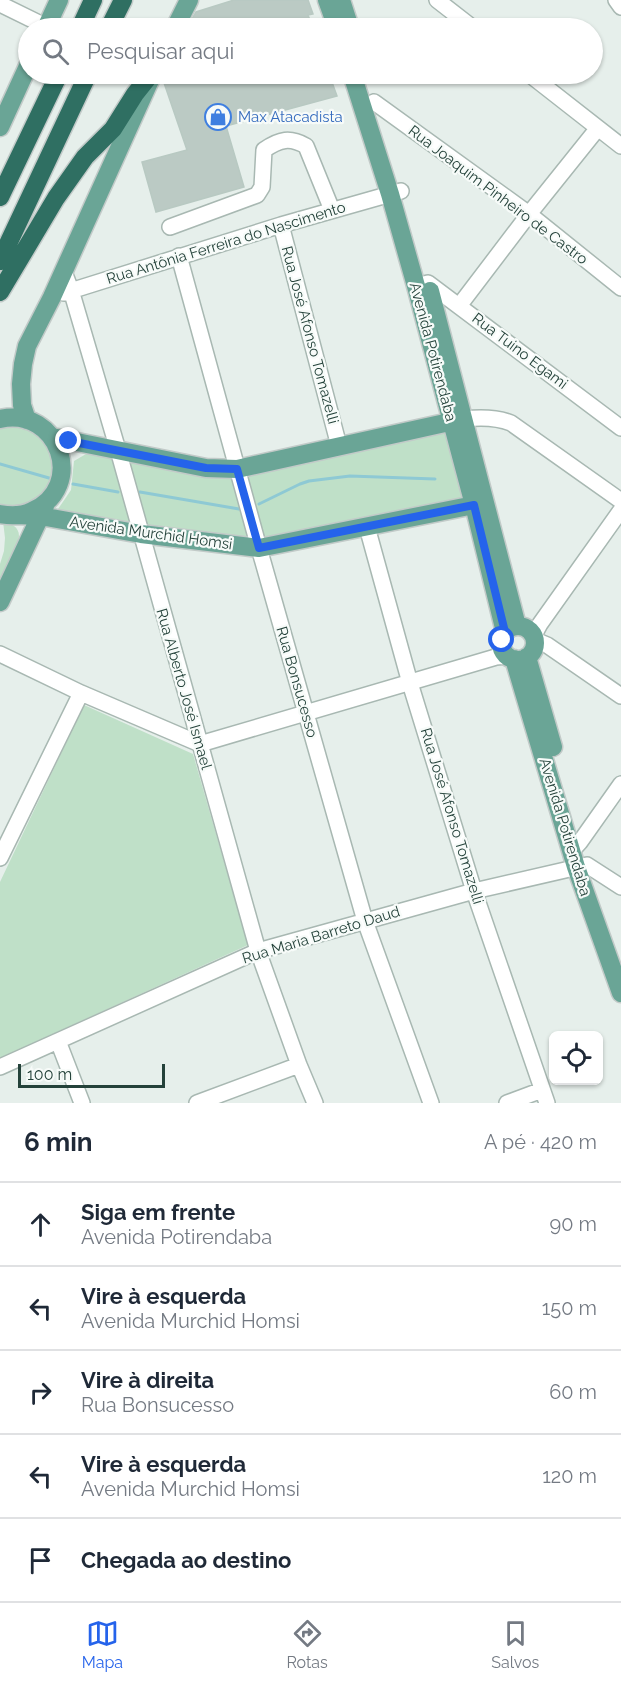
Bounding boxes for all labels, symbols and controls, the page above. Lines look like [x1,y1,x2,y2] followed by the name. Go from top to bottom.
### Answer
[18,18,603,84] search box
[39,35,72,68] icon: search
[87,38,234,64] text: Pesquisar aqui
[203,102,233,132] shop icon: Max Atacadista
[238,108,343,126] place label: Max Atacadista
[405,122,591,268] street label: Rua Joaquim Pinheiro de Castro
[104,198,348,288] street label: Rua Antônia Ferreira do Nascimento
[278,244,342,426] street label: Rua José Afonso Tomazelli
[406,280,460,424] street label: Avenida Potirendaba
[469,309,571,393] street label: Rua Tuino Egami
[55,427,81,453] route end
[68,513,234,553] street label: Avenida Murchid Homsi
[152,606,216,772] street label: Rua Alberto José Ismael
[273,624,321,740] street label: Rua Bonsucesso
[488,626,514,652] route start
[417,726,487,906] street label: Rua José Afonso Tomazelli
[535,756,595,898] street label: Avenida Potirendaba
[240,902,402,968] street label: Rua Maria Barreto Daud
[549,1031,603,1085] map controls
[549,1031,603,1085] button: locate
[18,1061,165,1088] scale bar
[27,1065,72,1084] text: 100 m
[24,1127,93,1157] text: 6 min
[484,1130,597,1154] text: A pé · 420 m
[81,1199,235,1225] text: Siga em frente
[24,1208,57,1241] icon: ahead
[550,1212,597,1236] text: 90 m
[81,1225,272,1249] text: Avenida Potirendaba
[81,1283,246,1309] text: Vire à esquerda
[24,1292,57,1325] icon: left
[542,1296,597,1320] text: 150 m
[81,1309,300,1333] text: Avenida Murchid Homsi
[81,1367,214,1393] text: Vire à direita
[24,1376,57,1409] icon: right
[549,1380,597,1404] text: 60 m
[81,1393,234,1417] text: Rua Bonsucesso
[81,1451,246,1477] text: Vire à esquerda
[24,1460,57,1493] icon: left
[542,1464,597,1488] text: 120 m
[81,1477,300,1501] text: Avenida Murchid Homsi
[24,1544,57,1577] icon: arrive
[81,1547,291,1573] text: Chegada ao destino
[82,1617,123,1672] tab: Mapa
[286,1617,328,1672] tab: Rotas
[491,1617,539,1672] tab: Salvos

